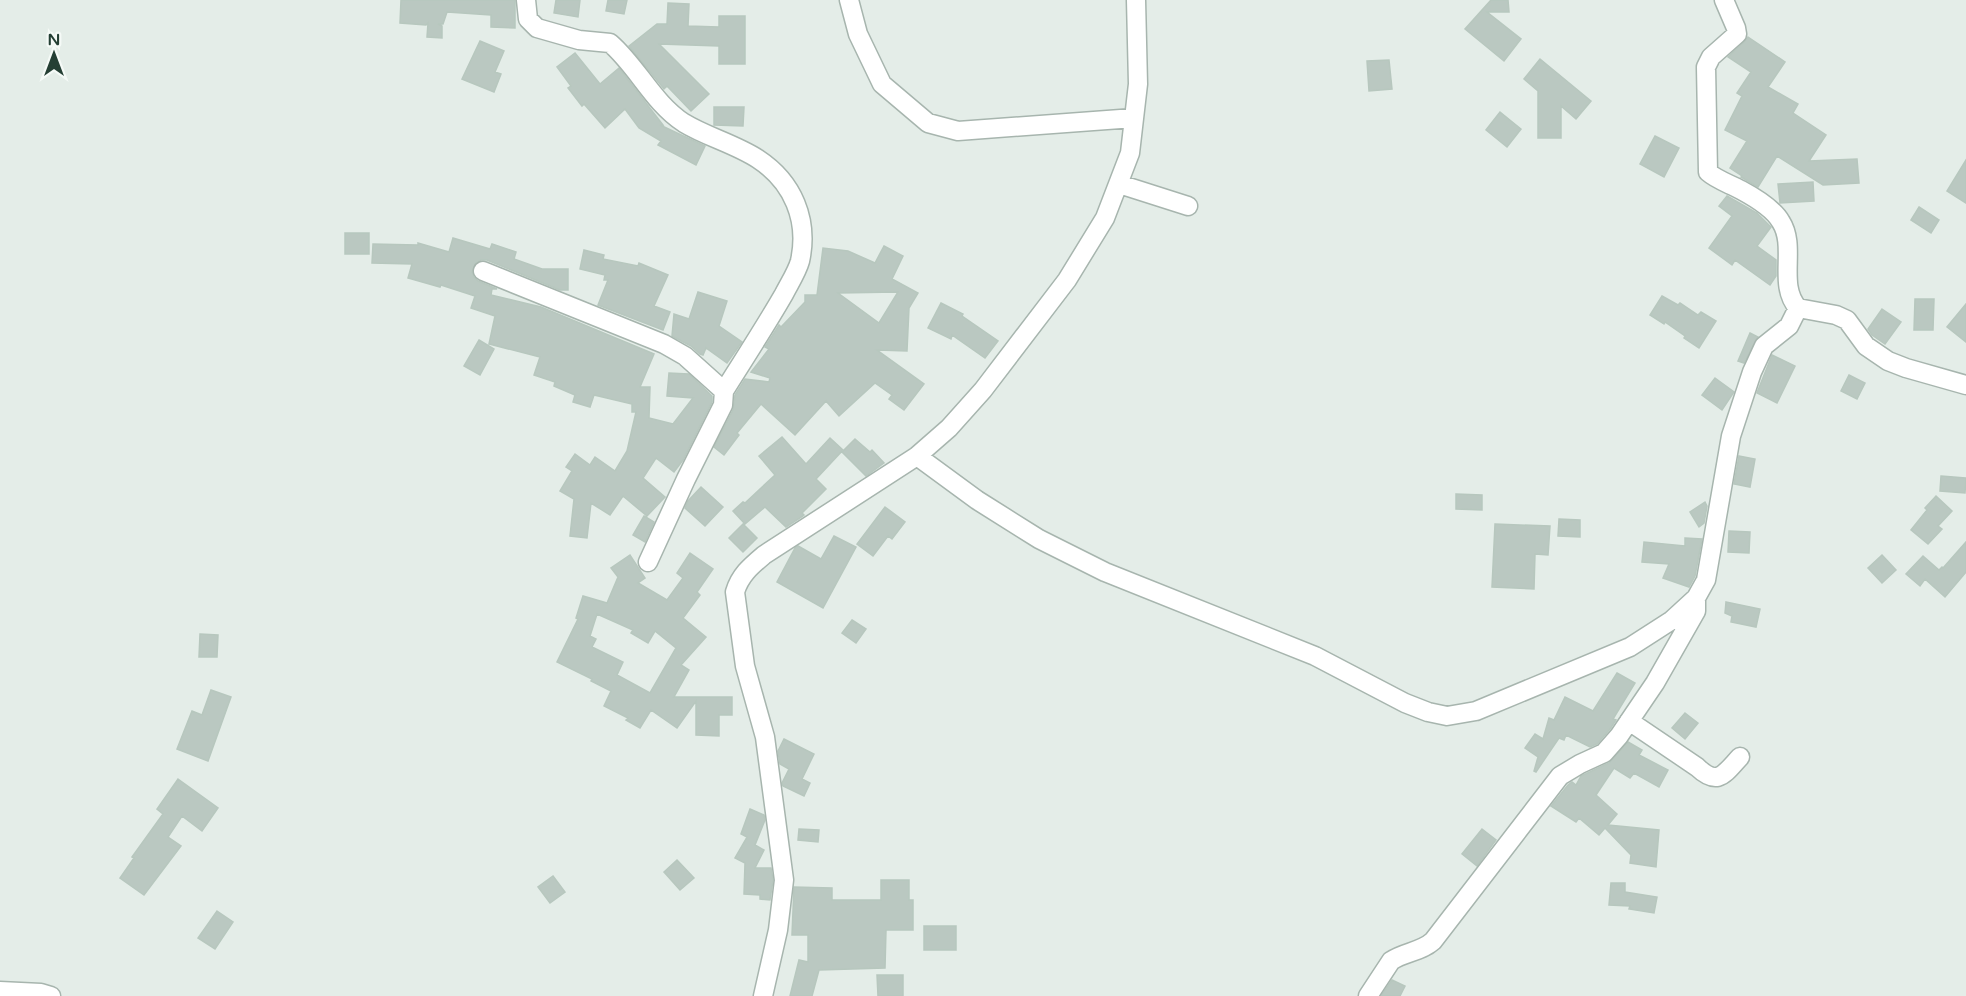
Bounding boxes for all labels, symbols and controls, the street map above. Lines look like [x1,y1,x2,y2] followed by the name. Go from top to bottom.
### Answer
[24,24,84,84] north arrow
[48,30,60,50] text: N

